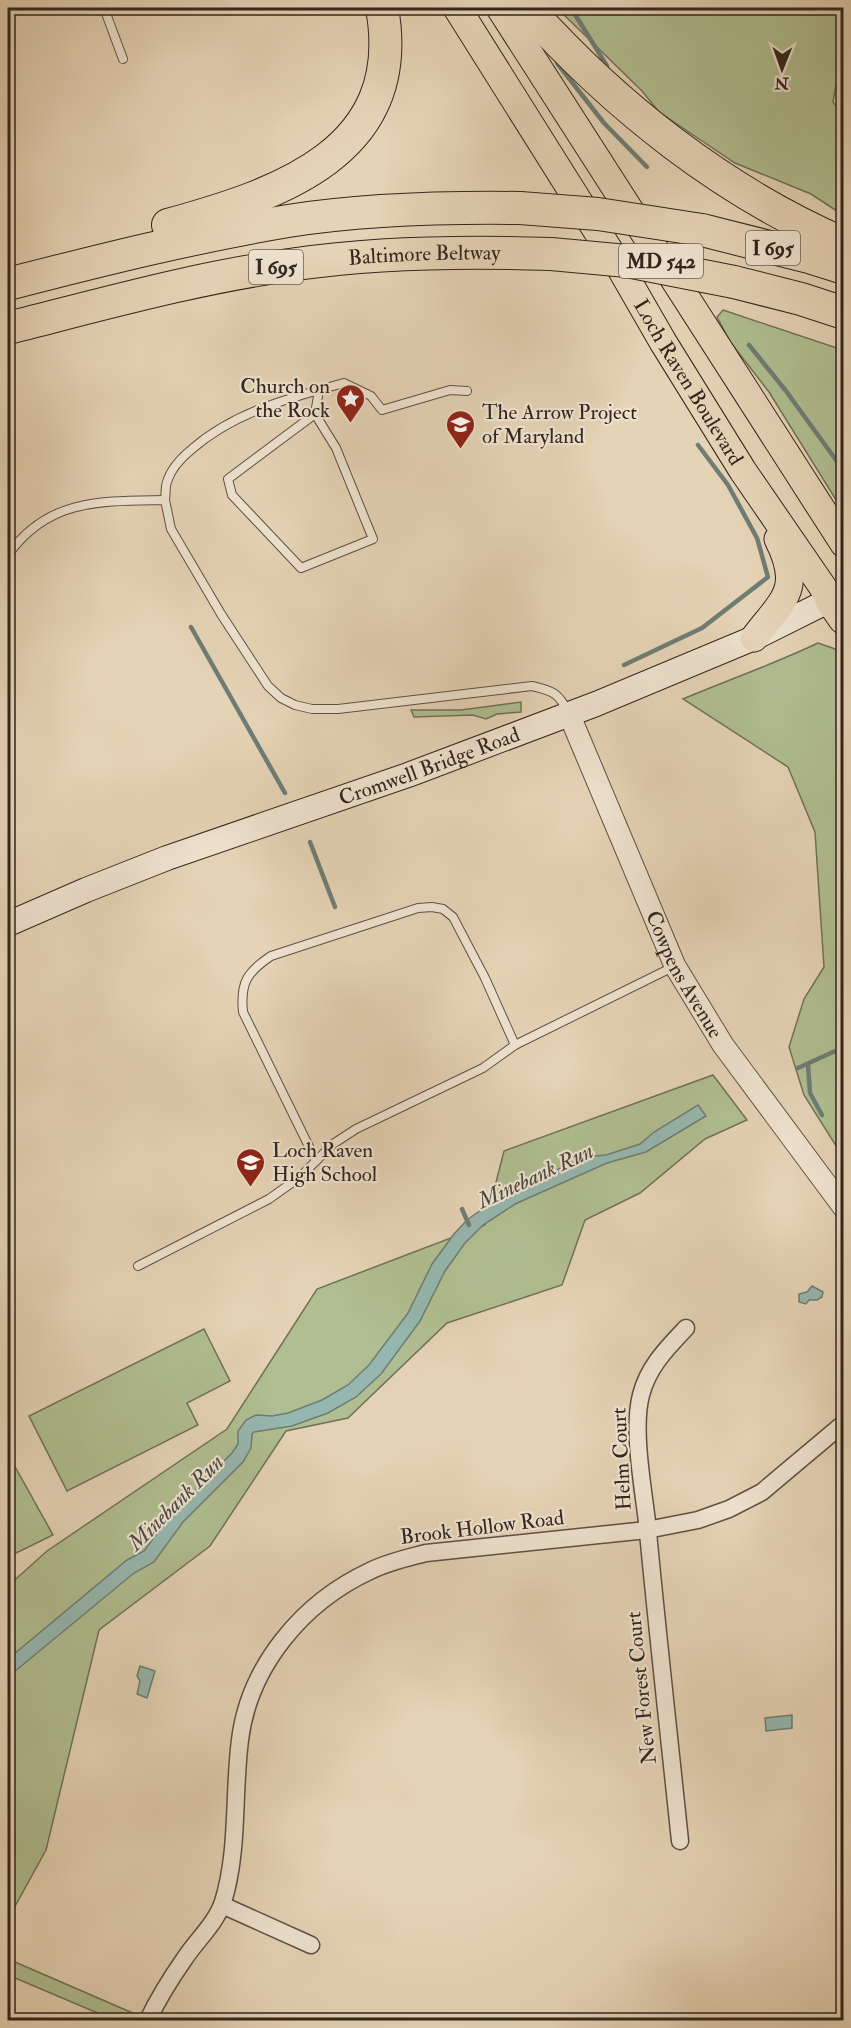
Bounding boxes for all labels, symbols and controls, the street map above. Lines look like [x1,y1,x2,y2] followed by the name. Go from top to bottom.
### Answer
[752,39,812,99] north arrow
[774,73,790,93] text: N
[746,231,800,265] road number: I 695
[347,240,501,272] street label: Baltimore Beltway
[619,244,703,278] road number: MD 542
[249,250,303,284] road number: I 695
[627,294,750,471] street label: Loch Raven Boulevard
[240,373,330,424] place label: Church on the Rock
[335,382,367,424] place icon: Church on the Rock
[482,399,637,450] place label: The Arrow Project of Maryland
[445,408,477,450] school or university icon: The Arrow Project of Maryland
[335,721,524,812] street label: Cromwell Bridge Road
[639,907,729,1044] street label: Cowpens Avenue
[272,1137,378,1188] place label: Loch Raven High School
[471,1137,598,1216] water label: Minebank Run
[235,1146,267,1188] school or university icon: Loch Raven High School
[605,1407,638,1511] street label: Helm Court
[120,1449,230,1558] water label: Minebank Run
[399,1504,566,1551] street label: Brook Hollow Road
[620,1610,663,1766] street label: New Forest Court

